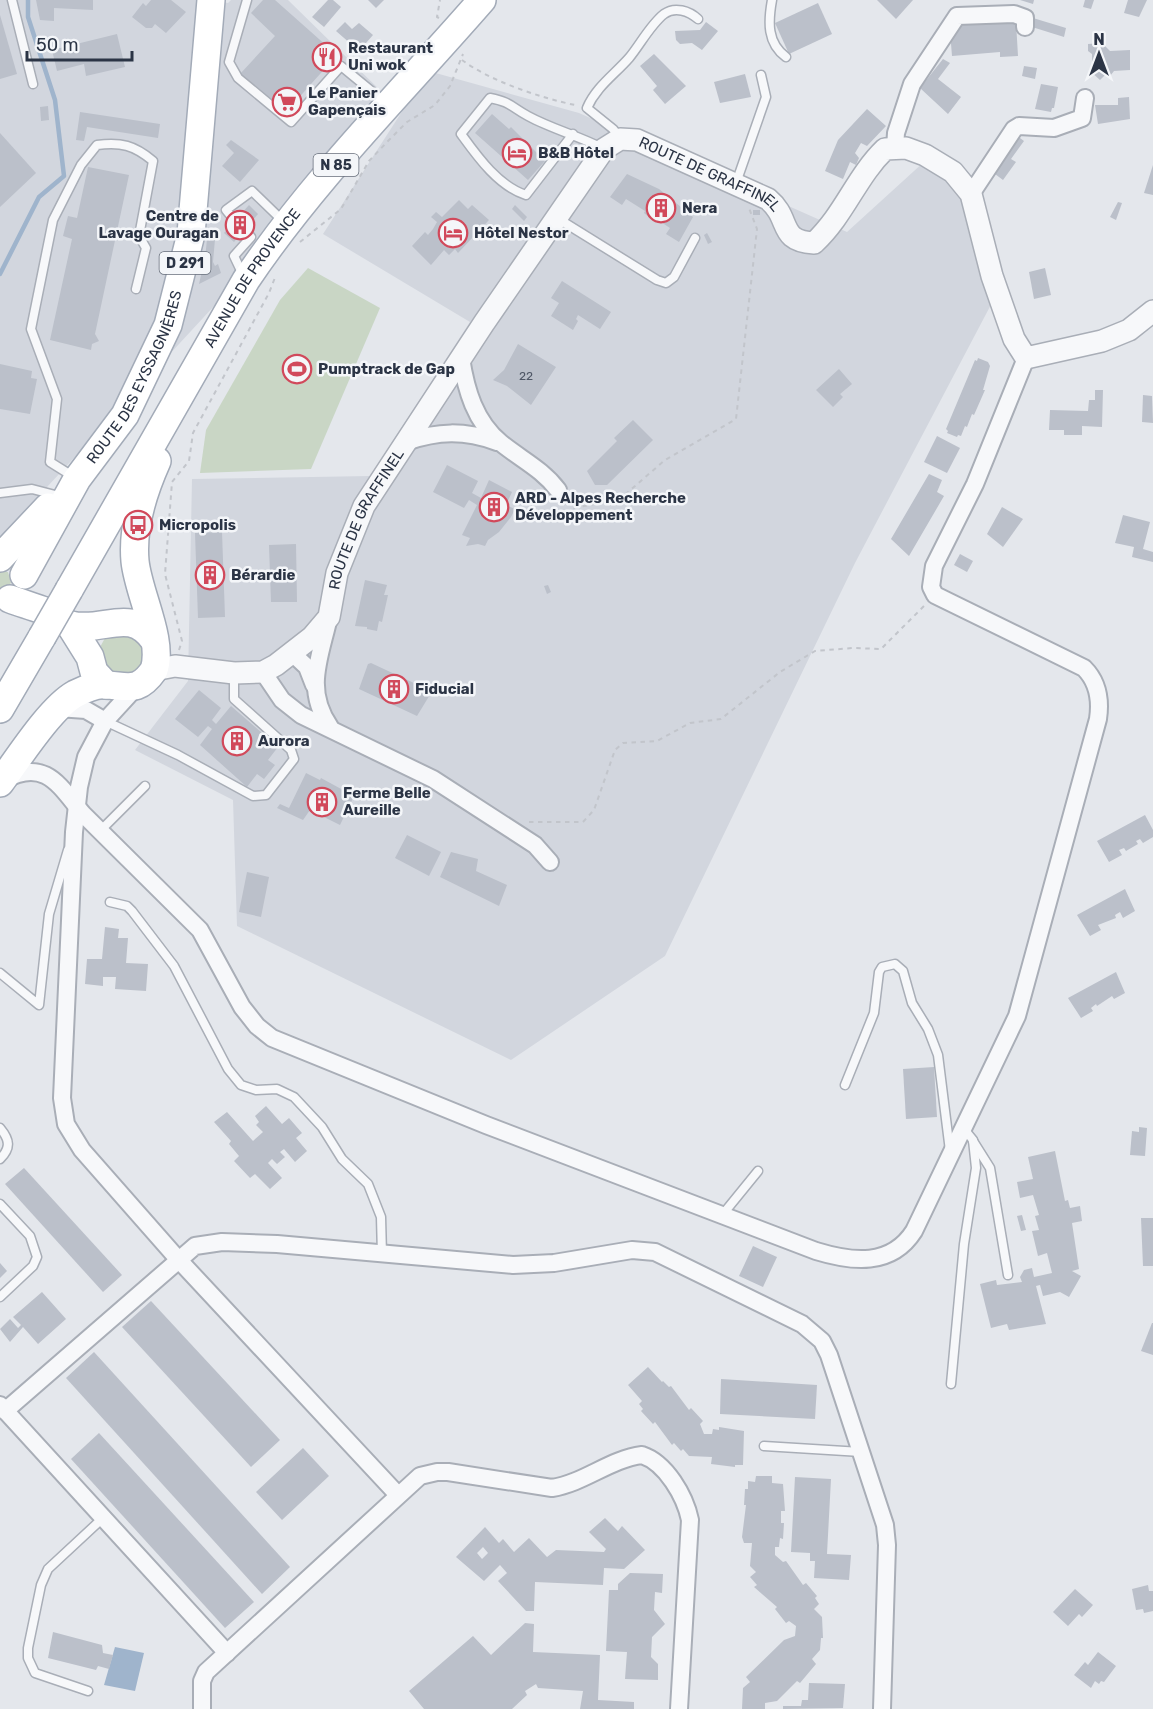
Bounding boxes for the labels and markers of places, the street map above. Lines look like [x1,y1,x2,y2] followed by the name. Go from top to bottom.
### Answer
[348,39,433,74] place label: Restaurant Uni wok
[311,41,343,73] restaurant icon: Restaurant Uni wok
[308,84,386,119] place label: Le Panier Gapençais
[271,86,303,118] supermarket icon: Le Panier Gapençais
[501,137,533,169] hotel icon: B&B Hôtel
[538,144,614,162] place label: B&B Hôtel
[645,192,677,224] building icon: Nera
[682,199,717,217] place label: Nera
[99,207,219,242] place label: Centre de Lavage Ouragan
[224,209,256,241] building icon: Centre de Lavage Ouragan
[437,217,469,249] hotel icon: Hôtel Nestor
[474,224,569,242] place label: Hôtel Nestor
[281,353,313,385] sports icon: Pumptrack de Gap
[318,360,455,378] place label: Pumptrack de Gap
[515,489,686,524] place label: ARD - Alpes Recherche Développement
[478,491,510,523] building icon: ARD - Alpes Recherche Développement
[122,509,154,541] bus stop icon: Micropolis
[159,516,236,534] place label: Micropolis
[194,559,226,591] building icon: Bérardie
[231,566,295,584] place label: Bérardie
[378,673,410,705] building icon: Fiducial
[415,680,474,698] place label: Fiducial
[221,725,253,757] building icon: Aurora
[258,732,310,750] place label: Aurora
[343,784,431,819] place label: Ferme Belle Aureille
[306,786,338,818] building icon: Ferme Belle Aureille

